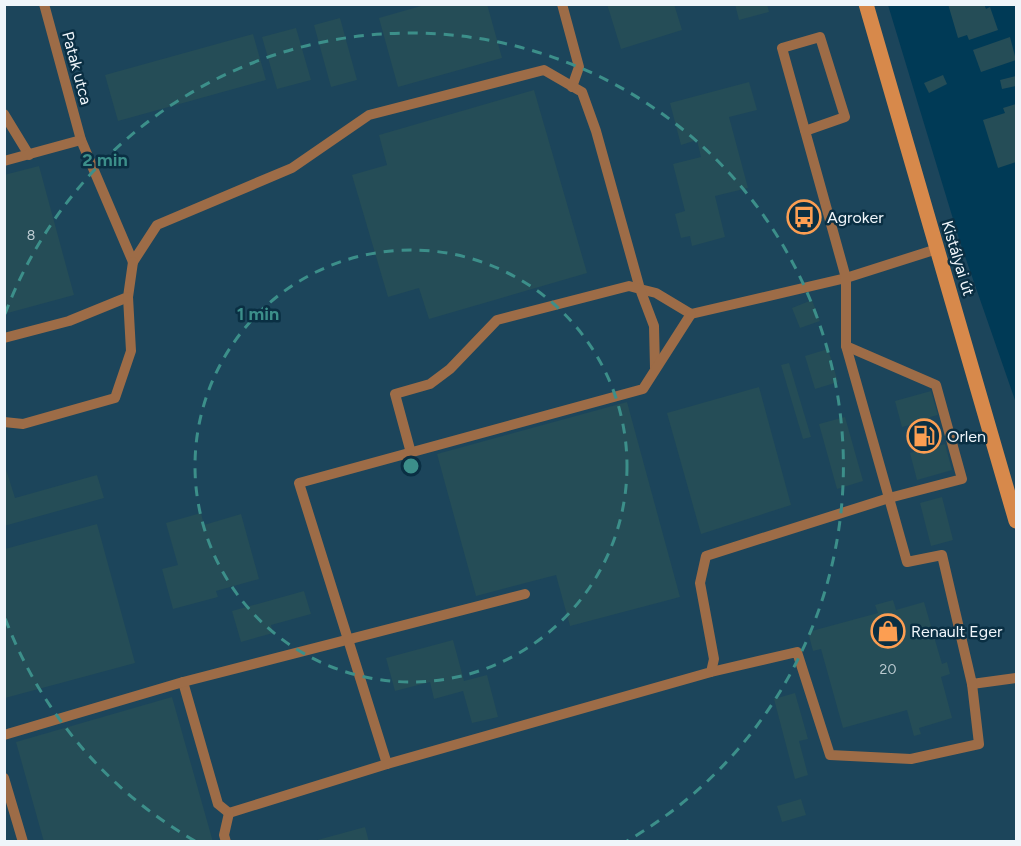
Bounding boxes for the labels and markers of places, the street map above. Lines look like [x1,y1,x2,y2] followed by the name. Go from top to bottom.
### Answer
[786,199,822,235] bus stop icon: Agroker
[827,208,884,227] place label: Agroker
[906,418,942,454] fuel station icon: Orlen
[947,427,986,446] place label: Orlen
[401,456,421,476] centre of rings
[870,613,906,649] shop icon: Renault Eger
[911,622,1003,641] place label: Renault Eger

